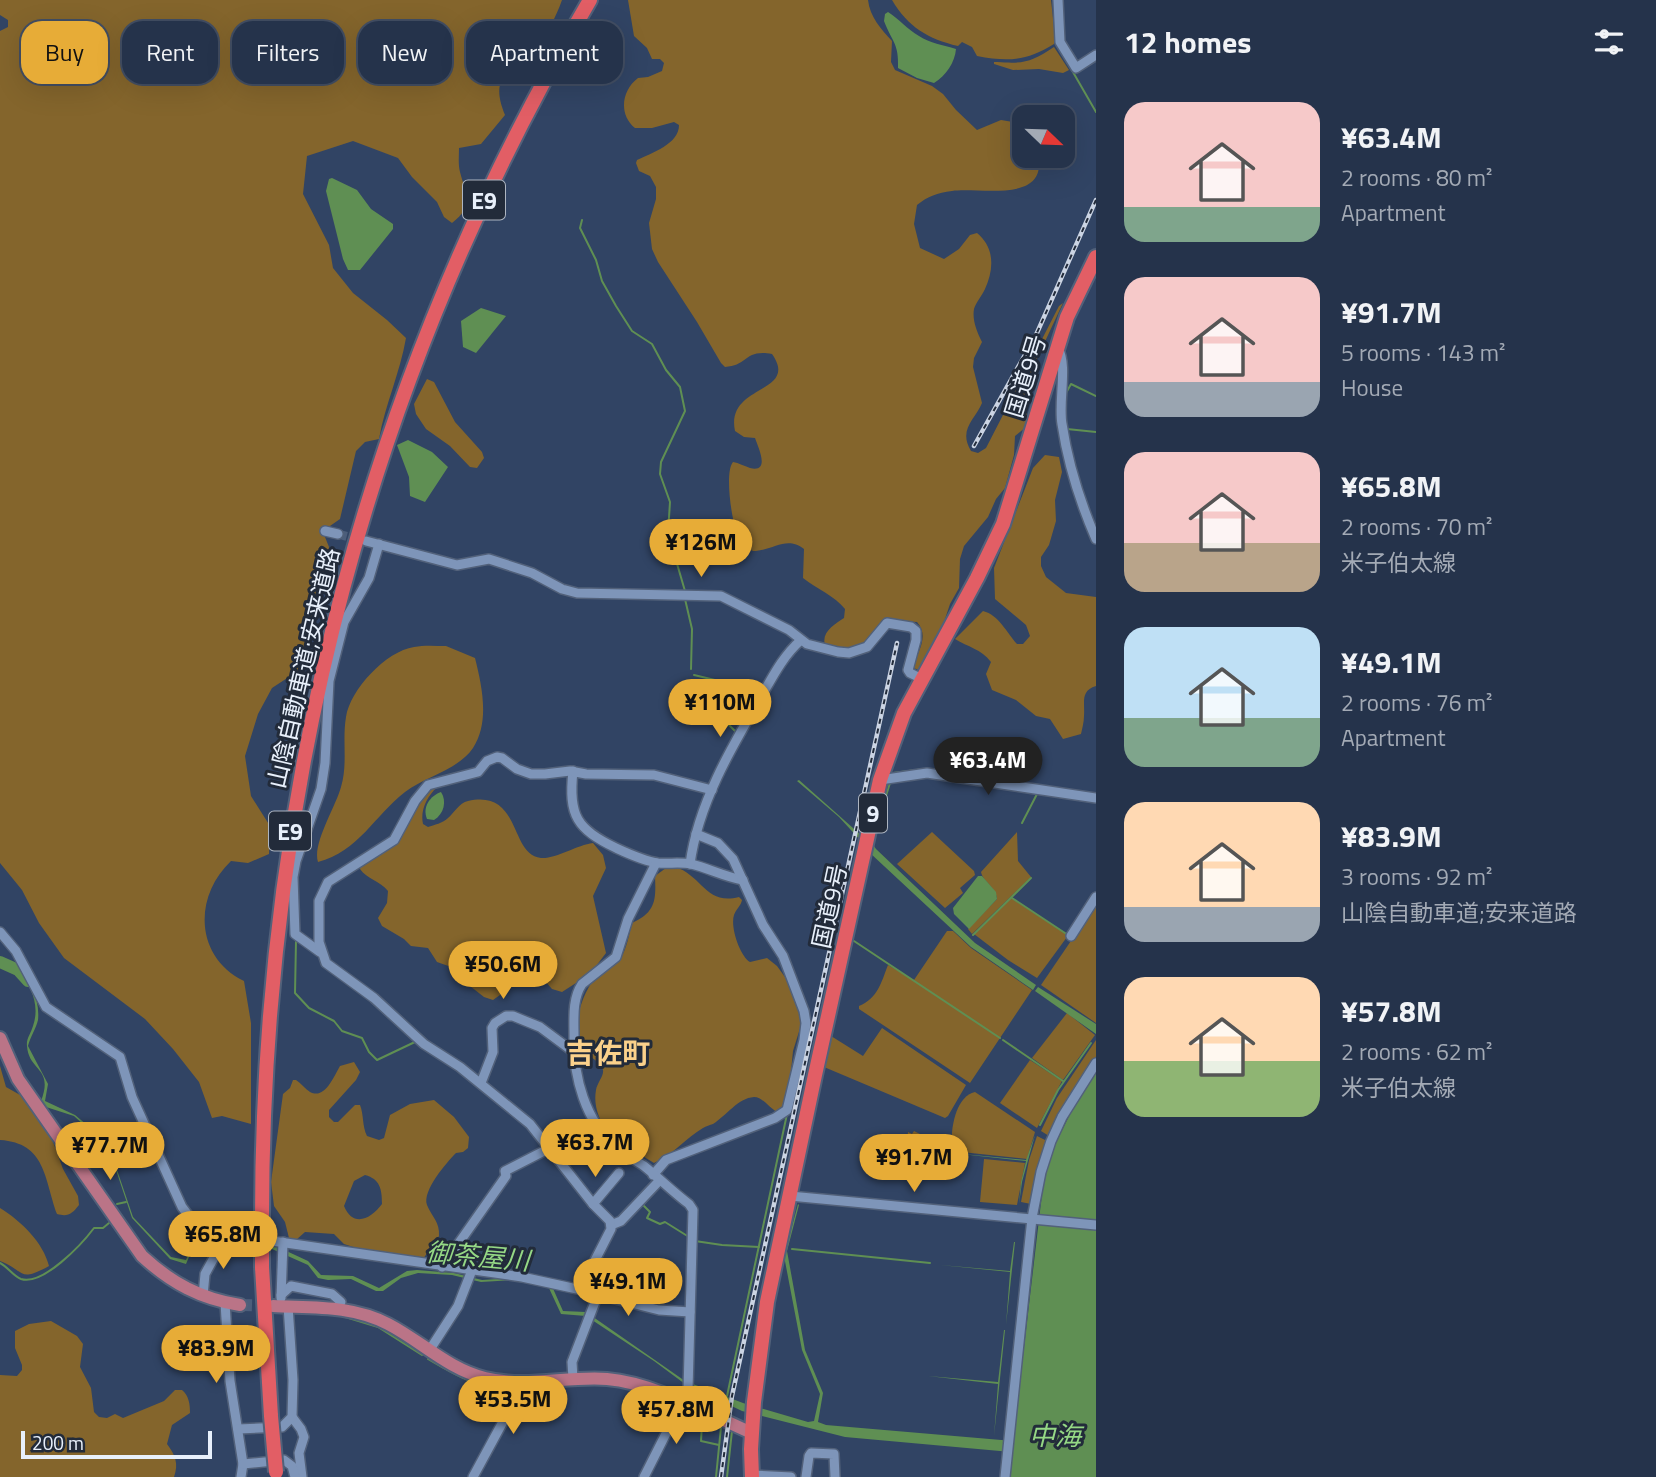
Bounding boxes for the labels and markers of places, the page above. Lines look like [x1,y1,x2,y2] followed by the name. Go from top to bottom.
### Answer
[652,520,750,579] pin: ¥126M
[671,680,769,739] pin: ¥110M
[931,738,1045,797] pin: ¥63.4M
[446,942,560,1001] pin: ¥50.6M
[538,1120,652,1179] pin: ¥63.7M
[53,1122,167,1182] pin: ¥77.7M
[857,1134,971,1194] pin: ¥91.7M
[166,1212,280,1271] pin: ¥65.8M
[571,1258,685,1318] pin: ¥49.1M
[159,1326,273,1385] pin: ¥83.9M
[456,1376,570,1436] pin: ¥53.5M
[619,1386,733,1446] pin: ¥57.8M

